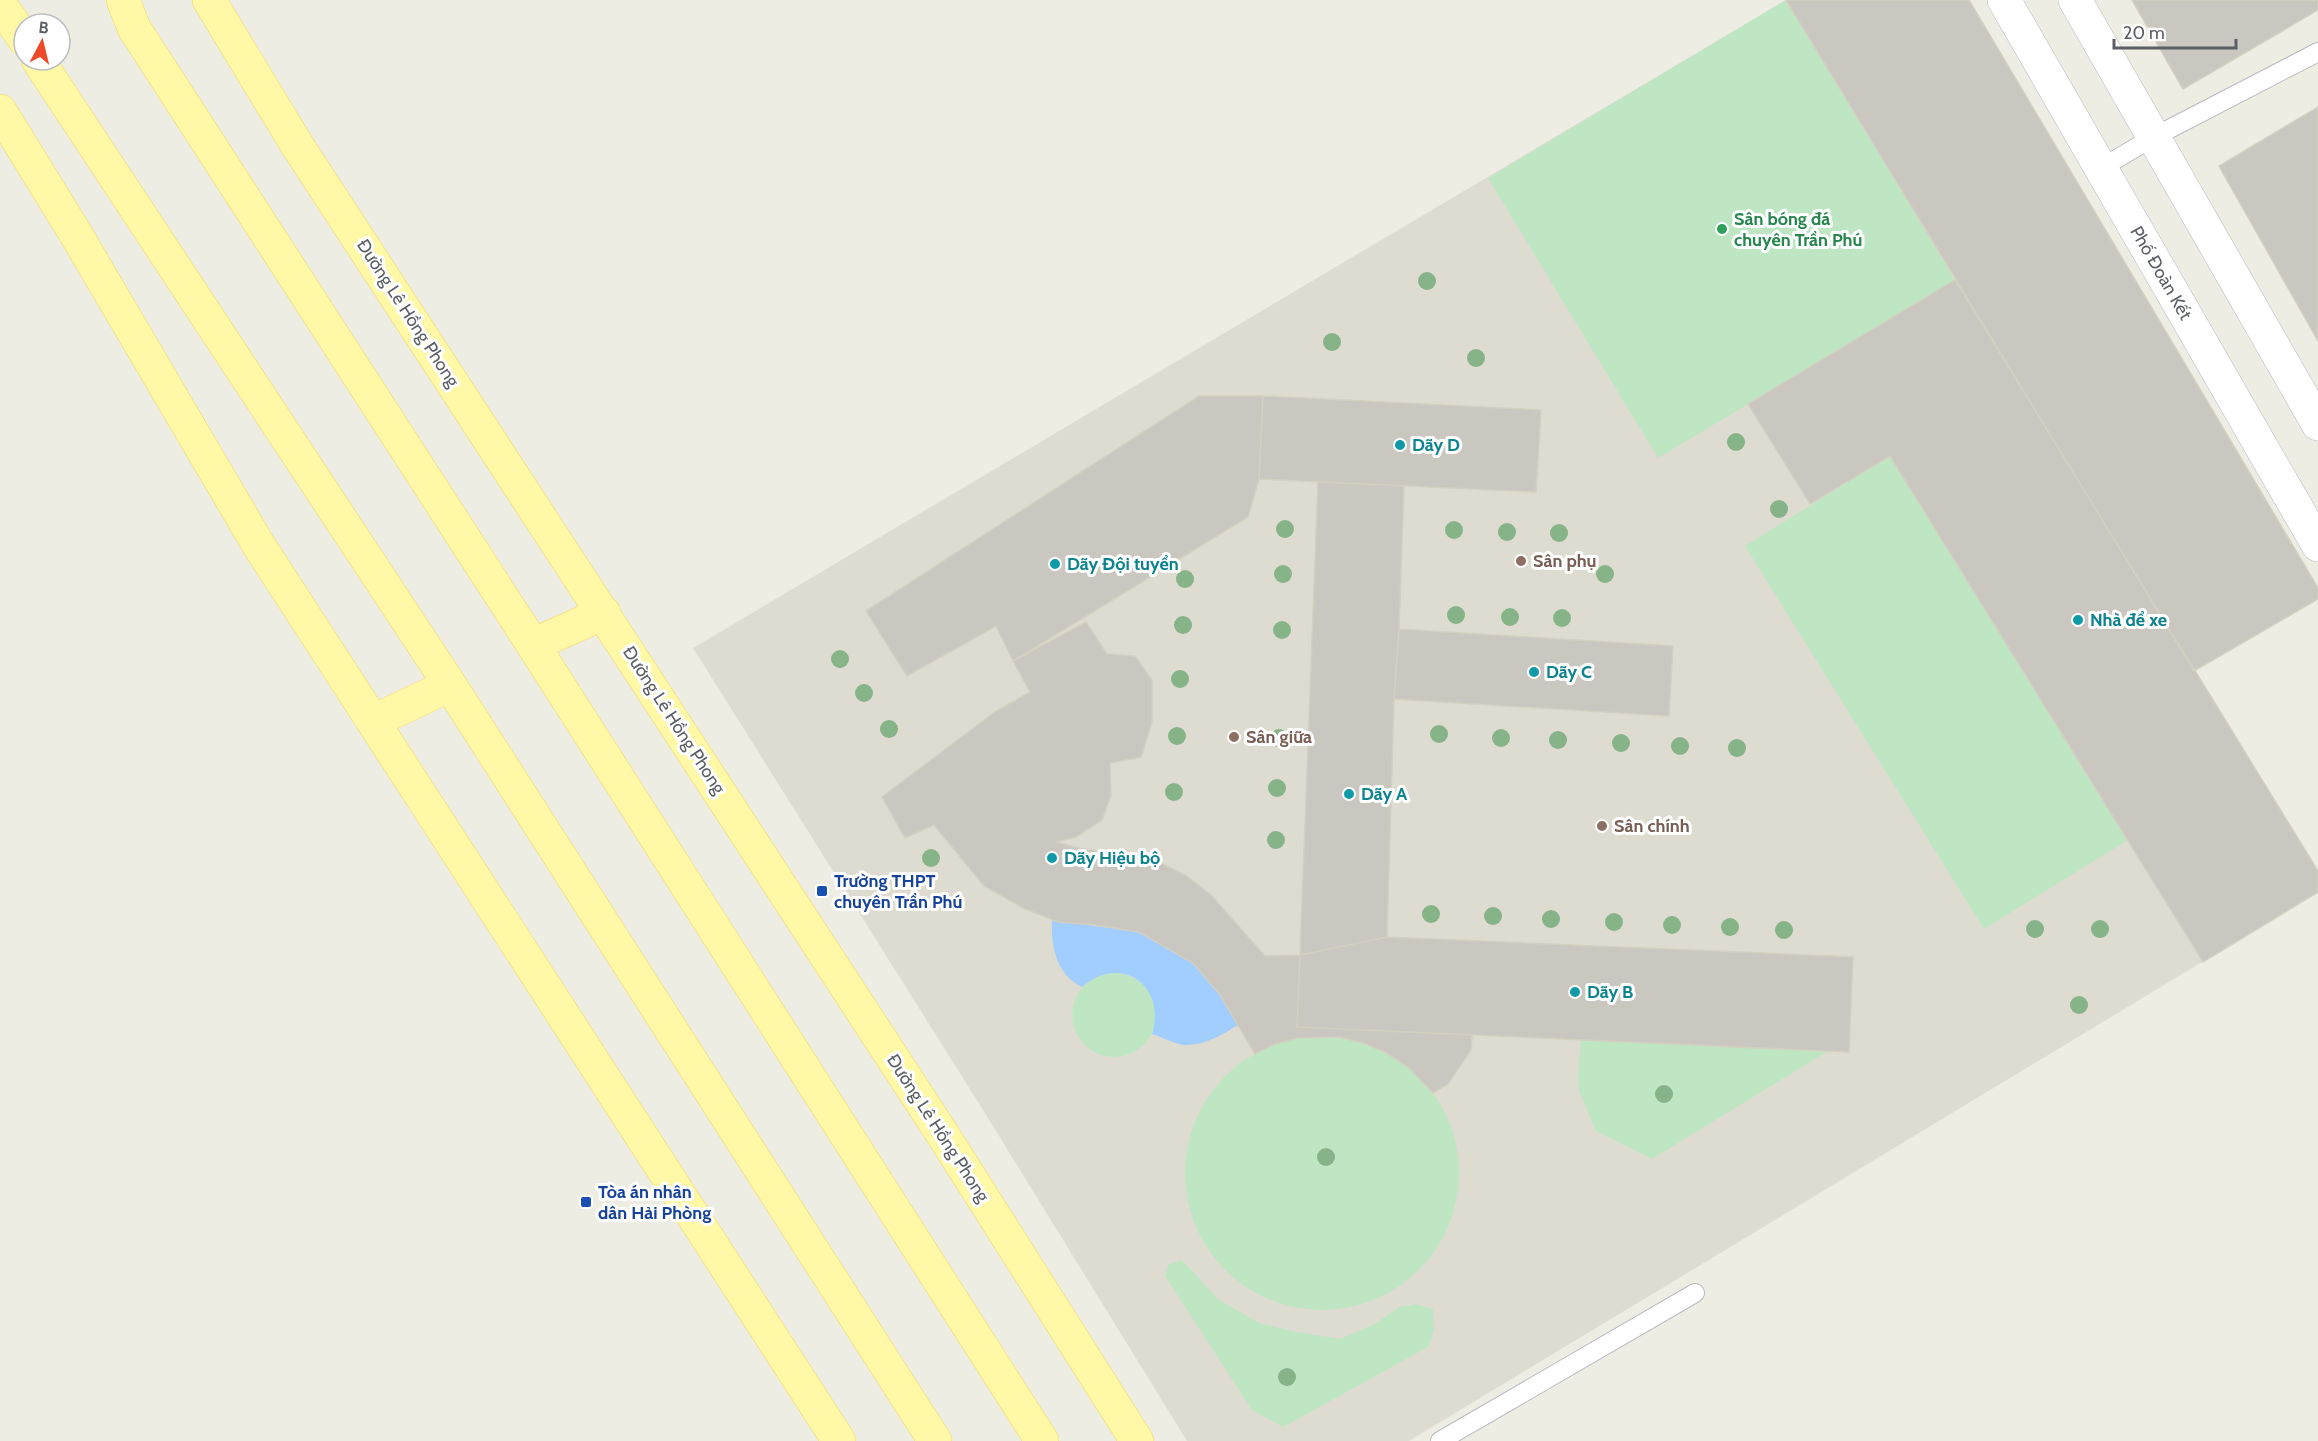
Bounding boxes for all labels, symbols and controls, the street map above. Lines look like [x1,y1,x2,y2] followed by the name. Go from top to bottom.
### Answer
[12,12,72,72] north arrow
[2114,12,2236,50] scale bar
[38,18,50,38] text: B
[2123,22,2165,44] text: 20 m
[1734,208,1862,251] place label: Sân bóng đá chuyên Trần Phú
[1715,222,1729,236] marker: Sân bóng đá chuyên Trần Phú
[2125,222,2197,324] street label: Phố Đoàn Kết
[352,235,465,392] street label: Đường Lê Hồng Phong
[1412,434,1460,456] place label: Dãy D
[1393,438,1407,452] marker: Dãy D
[1533,550,1596,572] place label: Sân phụ
[1067,553,1179,575] place label: Dãy Đội tuyển
[1514,554,1528,568] marker: Sân phụ
[1048,557,1062,571] marker: Dãy Đội tuyển
[2090,609,2167,631] place label: Nhà để xe
[2071,613,2085,627] marker: Nhà để xe
[618,642,731,799] street label: Đường Lê Hồng Phong
[1546,661,1592,683] place label: Dãy C
[1527,665,1541,679] marker: Dãy C
[1246,726,1312,748] place label: Sân giữa
[1227,730,1241,744] marker: Sân giữa
[1361,783,1408,805] place label: Dãy A
[1342,787,1356,801] marker: Dãy A
[1614,815,1690,837] place label: Sân chính
[1595,819,1609,833] marker: Sân chính
[1064,847,1160,869] place label: Dãy Hiệu bộ
[1045,851,1059,865] marker: Dãy Hiệu bộ
[834,870,962,913] place label: Trường THPT chuyên Trần Phú
[815,884,829,898] marker: Trường THPT chuyên Trần Phú
[1587,981,1633,1003] place label: Dãy B
[1568,985,1582,999] marker: Dãy B
[882,1050,995,1207] street label: Đường Lê Hồng Phong
[598,1181,711,1224] place label: Tòa án nhân dân Hải Phòng
[579,1195,593,1209] marker: Tòa án nhân dân Hải Phòng

